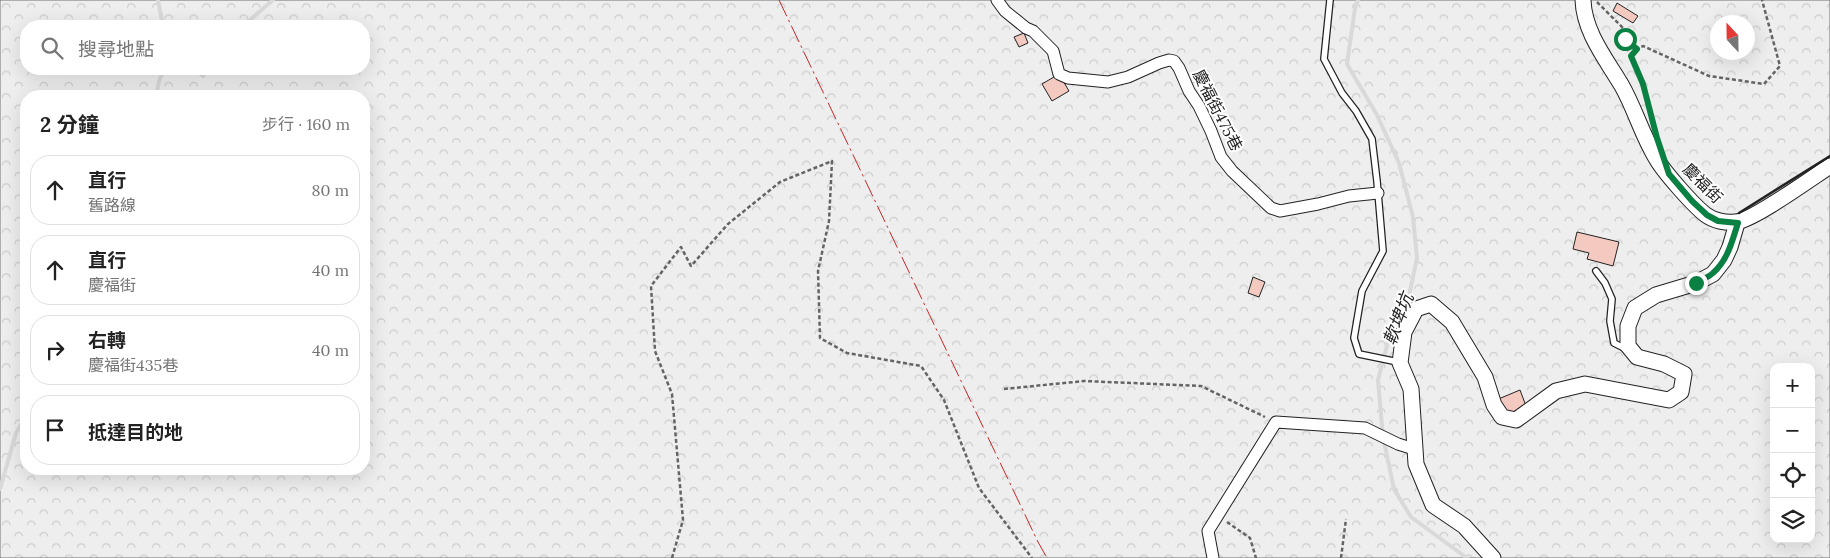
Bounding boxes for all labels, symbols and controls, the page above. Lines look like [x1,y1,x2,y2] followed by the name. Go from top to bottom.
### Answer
[1710,15,1755,60] north arrow
[20,20,370,75] search box
[1614,28,1637,51] route start
[38,34,66,62] icon: search
[78,37,154,61] text: 搜尋地點
[1189,66,1247,154] street label: 慶福街475巷
[40,111,99,138] text: 2 分鐘
[262,114,350,134] text: 步行 · 160 m
[1679,159,1727,207] street label: 慶福街
[88,168,126,192] text: 直行
[41,176,69,204] icon: ahead
[312,180,349,200] text: 80 m
[88,195,136,215] text: 舊路線
[88,248,126,272] text: 直行
[41,256,69,284] icon: ahead
[312,260,349,280] text: 40 m
[1685,272,1708,295] route end
[88,275,136,295] text: 慶福街
[1378,287,1419,348] water label: 軟埤坑
[88,328,126,352] text: 右轉
[41,336,69,364] icon: right
[312,340,349,360] text: 40 m
[88,355,178,375] text: 慶福街435巷
[1770,363,1815,543] map controls
[1770,363,1815,408] button: +
[1770,408,1815,453] button: −
[41,416,69,444] icon: arrive
[88,420,183,444] text: 抵達目的地
[1770,453,1815,498] button: locate
[1770,498,1815,543] button: layers

